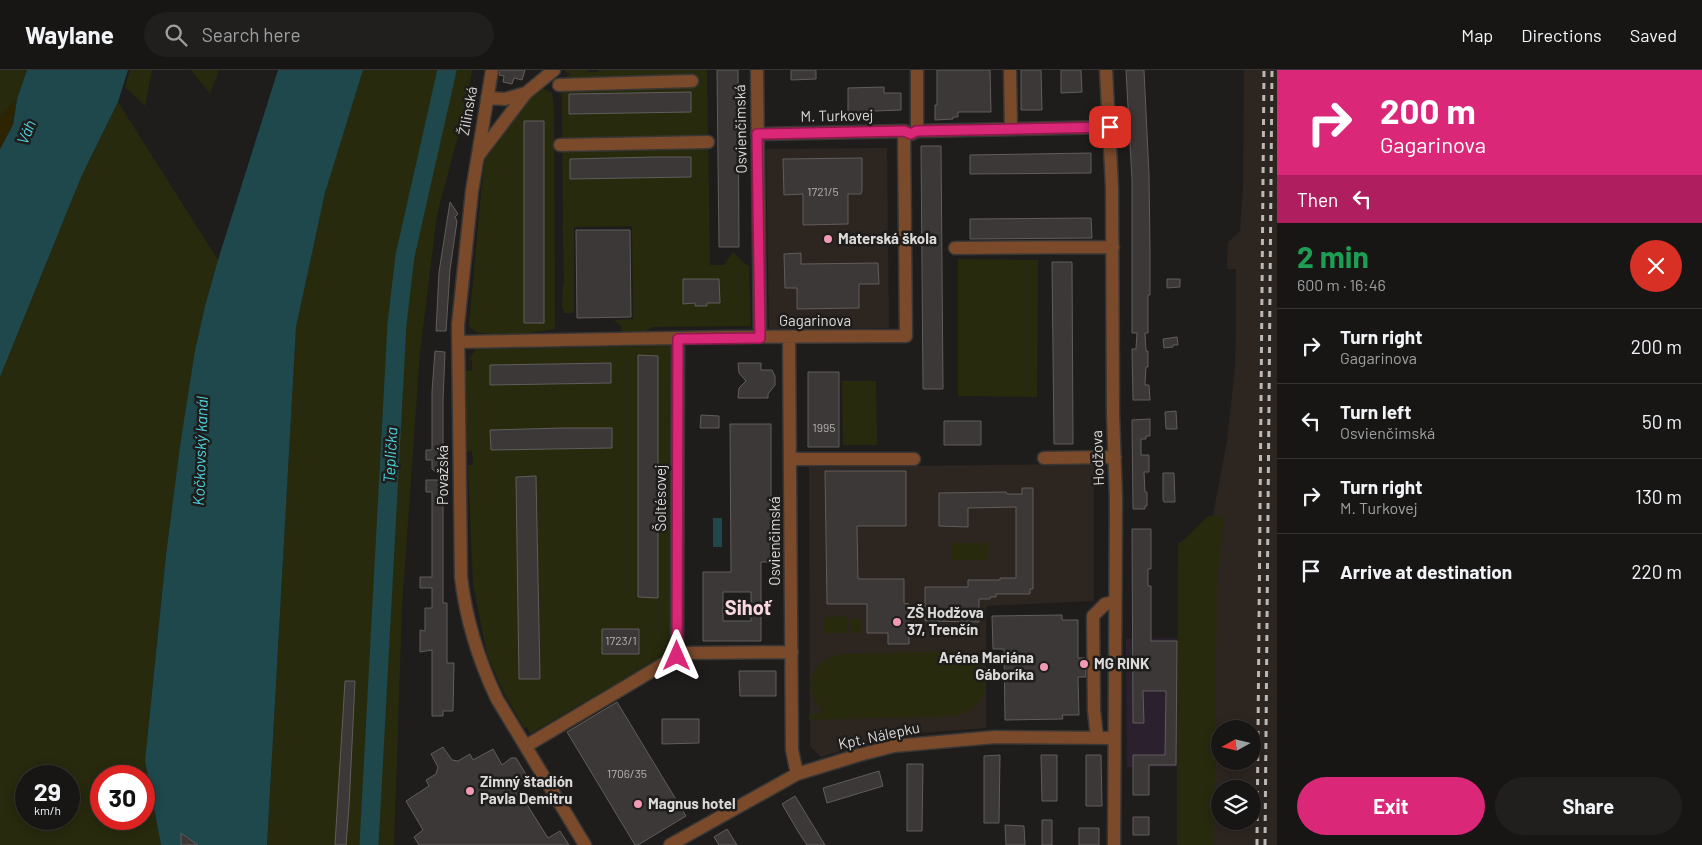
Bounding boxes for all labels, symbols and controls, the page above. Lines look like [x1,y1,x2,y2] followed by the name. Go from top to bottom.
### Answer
[144,12,494,57] search box
[25,20,114,49] text: Waylane
[162,21,190,49] icon: search
[202,23,301,46] text: Search here
[1461,24,1493,46] text: Map
[1521,24,1602,46] text: Directions
[1630,24,1677,46] text: Saved
[730,84,750,174] street label: Osvienčimská
[454,85,480,137] street label: Žilinská
[1380,89,1476,131] text: 200 m
[1297,90,1362,155] icon: right
[800,105,874,125] street label: M. Turkovej
[1089,106,1131,148] pin
[1096,113,1124,141] icon: arrive
[12,117,39,147] water label: Váh
[1380,131,1486,157] text: Gagarinova
[807,184,839,198] house number: 1721/5
[1348,185,1376,213] icon: left
[1297,188,1338,211] text: Then
[838,229,937,247] place label: Materská škola
[822,233,834,245] marker: Materská škola
[1297,238,1369,274] text: 2 min
[1630,240,1682,292] button: close
[1297,275,1386,294] text: 600 m · 16:46
[779,311,851,329] street label: Gagarinova
[1340,325,1422,348] text: Turn right
[1297,332,1325,360] icon: right
[1631,335,1682,358] text: 200 m
[1340,348,1417,367] text: Gagarinova
[188,395,211,506] water label: Kočkovský kanál
[1340,400,1411,423] text: Turn left
[1297,407,1325,435] icon: left
[1642,410,1682,433] text: 50 m
[813,420,835,434] house number: 1995
[1340,423,1435,442] text: Osvienčimská
[379,426,400,484] water label: Teplička
[1087,430,1107,486] street label: Hodžova
[433,445,451,505] street label: Považská
[651,464,669,532] street label: Šoltésovej
[1340,475,1422,498] text: Turn right
[1297,482,1325,510] icon: right
[1635,485,1682,508] text: 130 m
[765,496,783,586] street label: Osvienčimská
[1340,498,1418,517] text: M. Turkovej
[1297,557,1325,585] icon: arrive
[1340,560,1512,583] text: Arrive at destination
[1631,560,1682,583] text: 220 m
[725,595,773,619] district label: Sihoť
[907,603,984,638] place label: ZŠ Hodžova 37, Trenčín
[891,616,903,628] marker: ZŠ Hodžova 37, Trenčín
[650,629,702,681] position arrow
[605,633,637,647] house number: 1723/1
[939,648,1034,683] place label: Aréna Mariána Gáboríka
[1094,654,1150,672] place label: MG RINK
[1078,658,1090,670] marker: MG RINK
[1038,661,1050,673] marker: Aréna Mariána Gáboríka
[836,718,921,752] street label: Kpt. Nálepku
[1211,720,1261,770] north arrow
[1211,720,1261,830] map controls
[90,765,155,830] speed limit sign: 30
[607,766,647,780] house number: 1706/35
[480,772,573,807] place label: Zimný štadión Pavla Demitru
[34,776,61,806] text: 29
[1297,777,1485,835] button: Exit
[1495,777,1682,835] button: Share
[1211,780,1261,830] button: layers
[464,785,476,797] marker: Zimný štadión Pavla Demitru
[648,794,736,812] place label: Magnus hotel
[632,798,644,810] marker: Magnus hotel
[34,803,61,817] text: km/h

